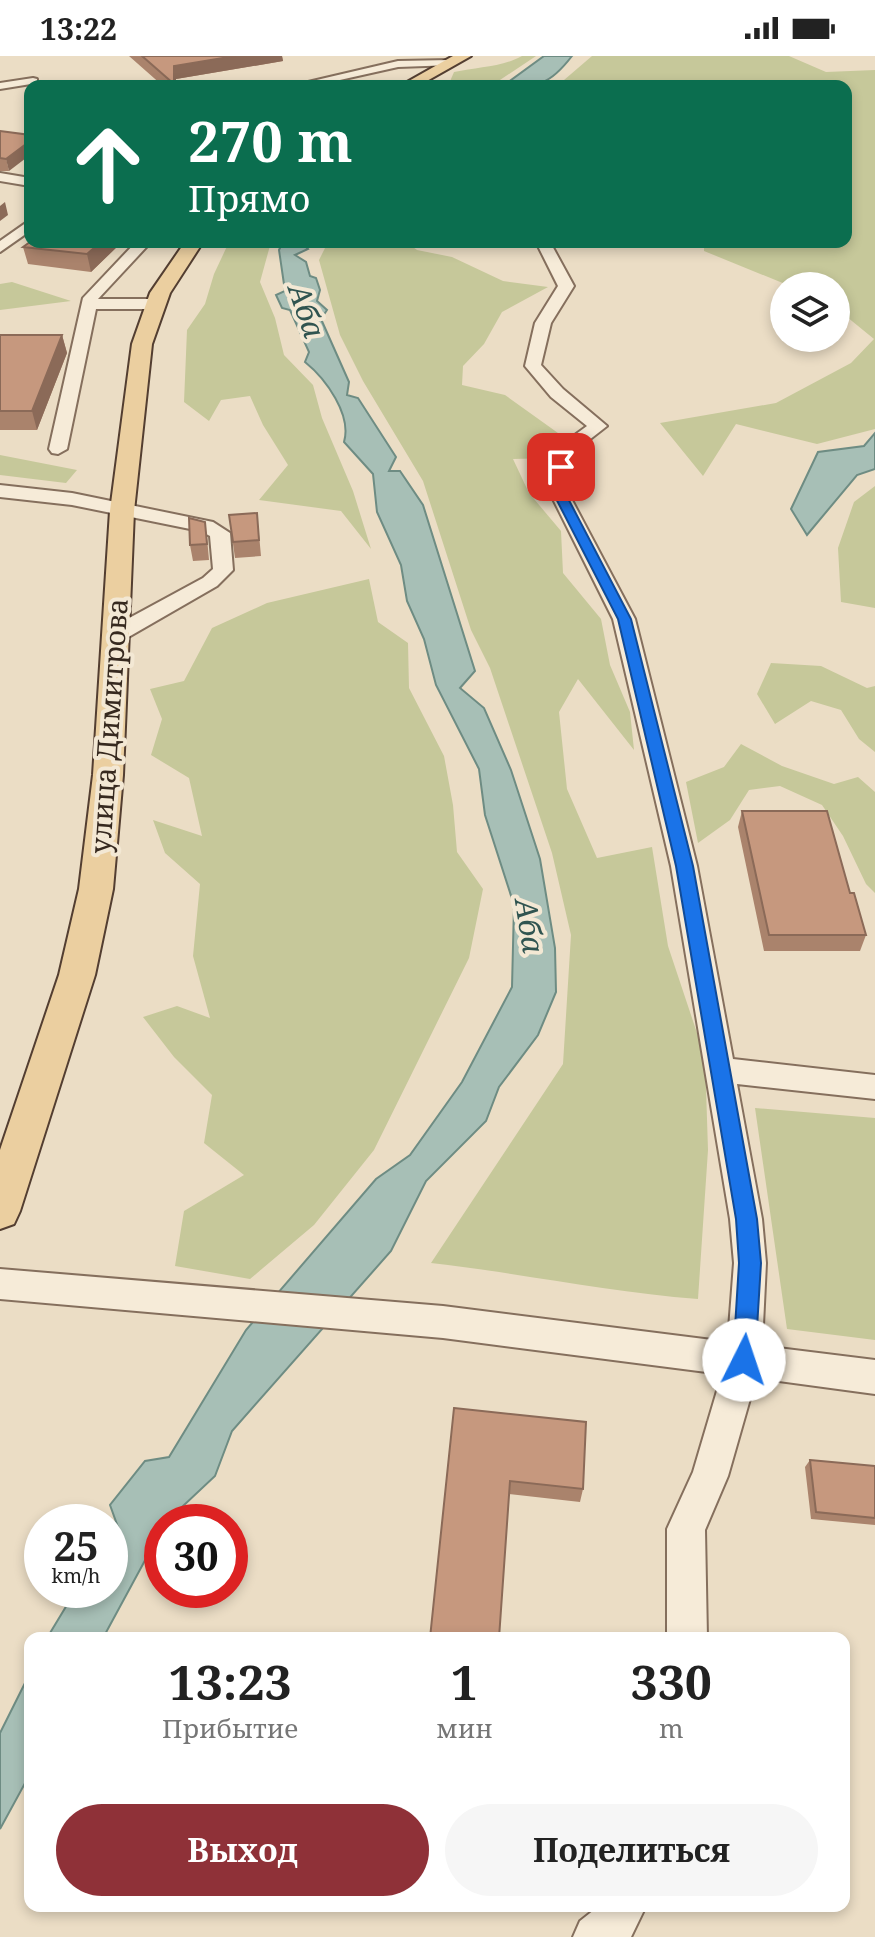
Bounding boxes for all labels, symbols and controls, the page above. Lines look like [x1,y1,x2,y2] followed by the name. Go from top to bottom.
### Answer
[40,8,117,49] text: 13:22
[188,102,353,178] text: 270 m
[56,112,160,216] icon: ahead
[188,174,310,223] text: Прямо
[770,272,850,352] map controls
[770,272,850,352] button: layers
[278,276,336,343] water label: Аба
[527,433,595,501] pin
[539,445,583,489] icon: arrive
[80,597,136,855] street label: улица Димитрова
[506,893,555,956] water label: Аба
[702,1318,786,1402] position arrow
[144,1504,248,1608] speed limit sign: 30
[53,1518,99,1573] text: 25
[51,1562,101,1589] text: km/h
[169,1649,292,1714] text: 13:23
[451,1649,478,1714] text: 1
[631,1649,712,1714] text: 330
[162,1710,298,1746] text: Прибытие
[436,1710,493,1746] text: мин
[659,1710,684,1746] text: m
[56,1804,429,1896] button: Выход
[445,1804,818,1896] button: Поделиться

